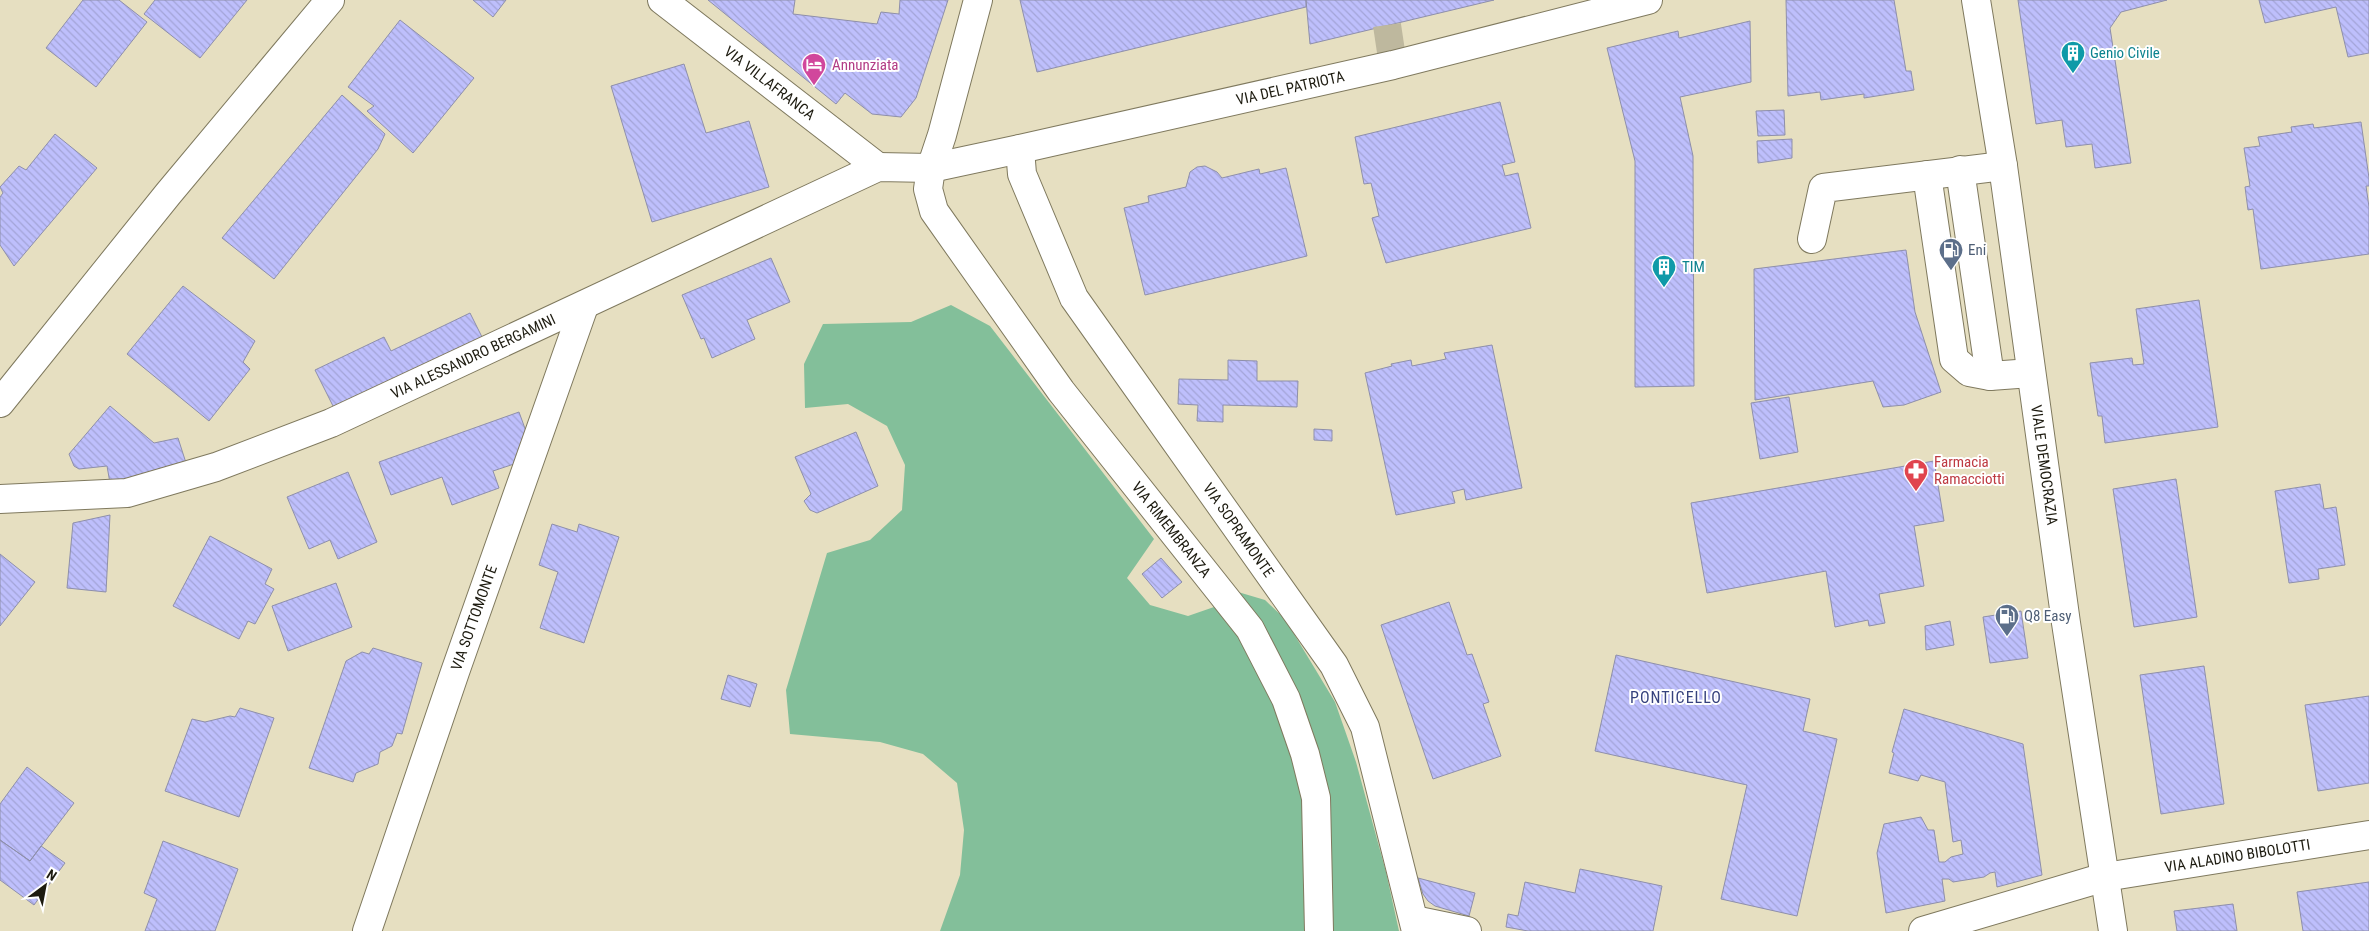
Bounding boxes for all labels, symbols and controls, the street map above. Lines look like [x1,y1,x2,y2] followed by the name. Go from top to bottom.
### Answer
[2060,40,2086,74] building icon: Genio Civile
[721,42,819,124] street label: VIA VILLAFRANCA
[2090,44,2160,62] place label: Genio Civile
[801,52,827,86] hotel icon: Annunziata
[832,56,899,74] place label: Annunziata
[1234,67,1346,109] street label: VIA DEL PATRIOTA
[1938,237,1964,271] fuel station icon: Eni
[1968,241,1986,259] place label: Eni
[1651,254,1677,288] building icon: TIM
[1682,258,1705,276] place label: TIM
[388,310,558,403] street label: VIA ALESSANDRO BERGAMINI
[2027,404,2061,526] street label: VIALE DEMOCRAZIA
[1934,453,2005,488] place label: Farmacia Ramacciotti
[1903,458,1929,492] pharmacy icon: Farmacia Ramacciotti
[1128,478,1215,581] street label: VIA RIMEMBRANZA
[1199,480,1278,581] street label: VIA SOPRAMONTE
[447,563,501,673] street label: VIA SOTTOMONTE
[1994,603,2020,637] fuel station icon: Q8 Easy
[2024,607,2072,625] place label: Q8 Easy
[1630,688,1722,707] district label: PONTICELLO
[2163,835,2312,876] street label: VIA ALADINO BIBOLOTTI
[20,861,70,911] north arrow
[44,866,60,884] text: N

